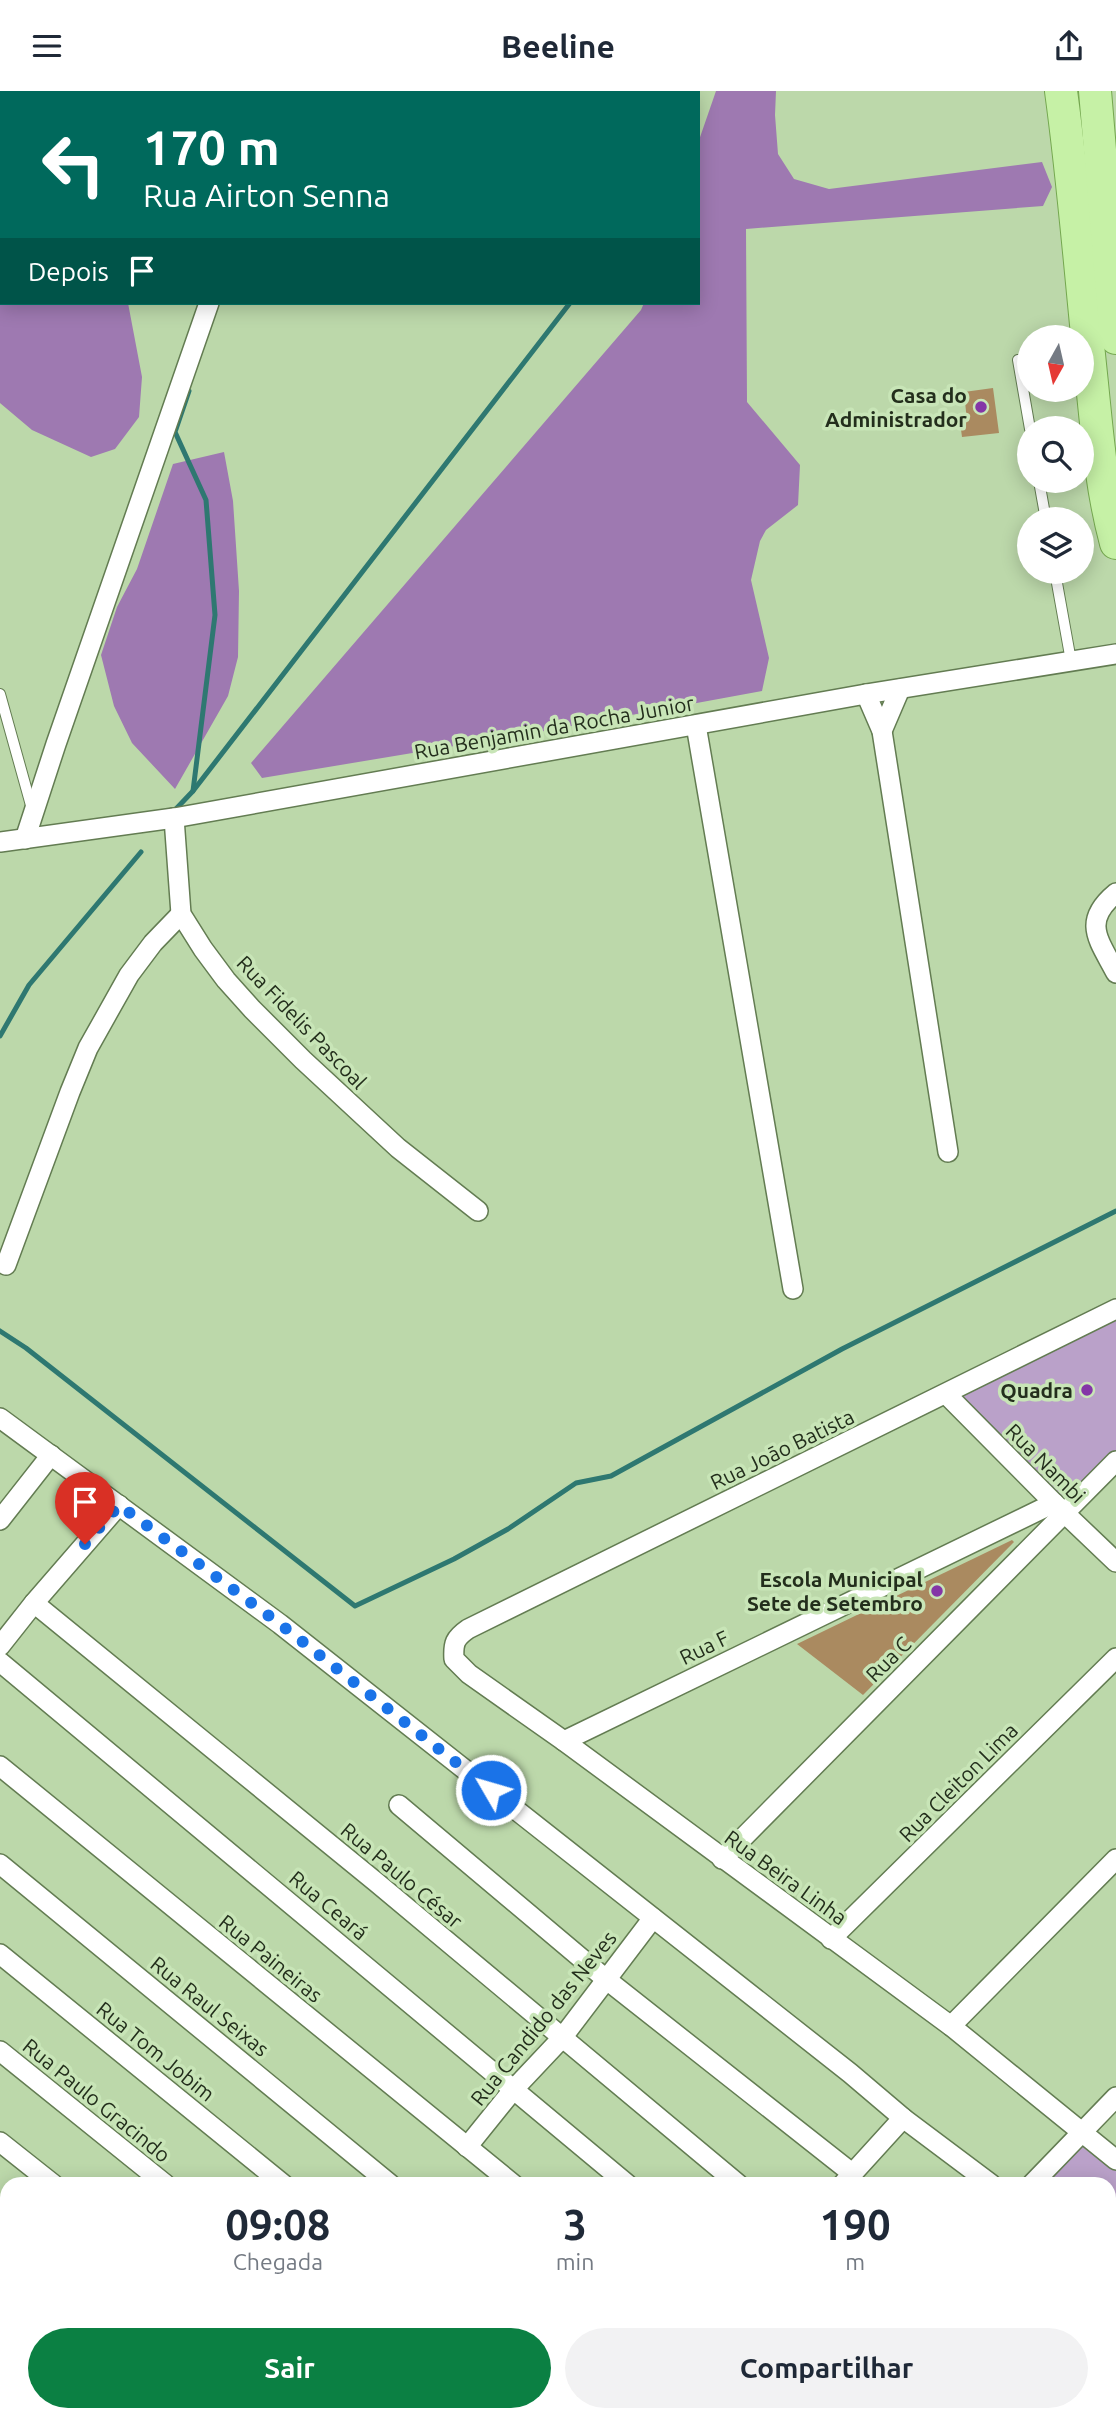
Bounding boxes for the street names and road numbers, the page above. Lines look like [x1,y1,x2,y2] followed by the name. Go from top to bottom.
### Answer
[412,691,696,763] street label: Rua Benjamin da Rocha Junior
[232,950,372,1094] street label: Rua Fidelis Pascoal
[706,1404,858,1494] street label: Rua Joāo Batista
[1001,1418,1091,1508] street label: Rua Nambi
[675,1625,733,1669] street label: Rua F
[861,1631,916,1686] street label: Rua C
[894,1718,1022,1846] street label: Rua Cleiton Lima
[337,1817,467,1933] street label: Rua Paulo César
[720,1825,852,1929] street label: Rua Beira Linha
[285,1865,373,1945] street label: Rua Ceará
[215,1909,327,2007] street label: Rua Paineiras
[465,1926,621,2110] street label: Rua Candido das Neves
[146,1951,274,2061] street label: Rua Raul Seixas
[92,1996,220,2106] street label: Rua Tom Jobim
[19,2033,175,2167] street label: Rua Paulo Gracindo

